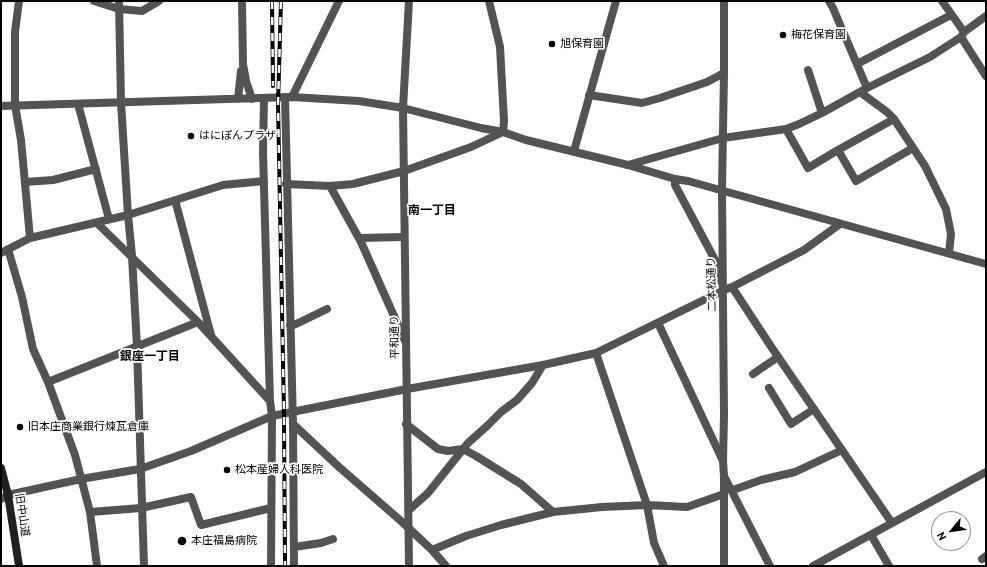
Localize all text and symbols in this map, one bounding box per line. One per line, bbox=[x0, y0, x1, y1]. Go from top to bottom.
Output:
place label: 梅花保育園 bbox=[791, 28, 846, 42]
marker: 梅花保育園 bbox=[778, 30, 788, 40]
place label: 旭保育園 bbox=[560, 37, 604, 51]
marker: 旭保育園 bbox=[547, 39, 557, 49]
place label: はにぽんプラザ bbox=[199, 129, 276, 143]
marker: はにぽんプラザ bbox=[186, 131, 196, 141]
district label: 南一丁目 bbox=[408, 204, 456, 218]
street label: 二本松通り bbox=[705, 256, 719, 312]
street label: 平和通り bbox=[388, 315, 402, 359]
district label: 銀座一丁目 bbox=[120, 350, 180, 364]
place label: 旧本庄商業銀行煉瓦倉庫 bbox=[28, 420, 149, 434]
marker: 旧本庄商業銀行煉瓦倉庫 bbox=[15, 422, 25, 432]
place label: 松本産婦人科医院 bbox=[235, 463, 323, 477]
marker: 松本産婦人科医院 bbox=[222, 465, 232, 475]
street label: 旧中山道 bbox=[12, 492, 32, 538]
north arrow bbox=[931, 511, 971, 551]
text: N bbox=[934, 530, 949, 543]
place label: 本庄福島病院 bbox=[191, 534, 257, 548]
marker: 本庄福島病院 bbox=[176, 535, 188, 547]

